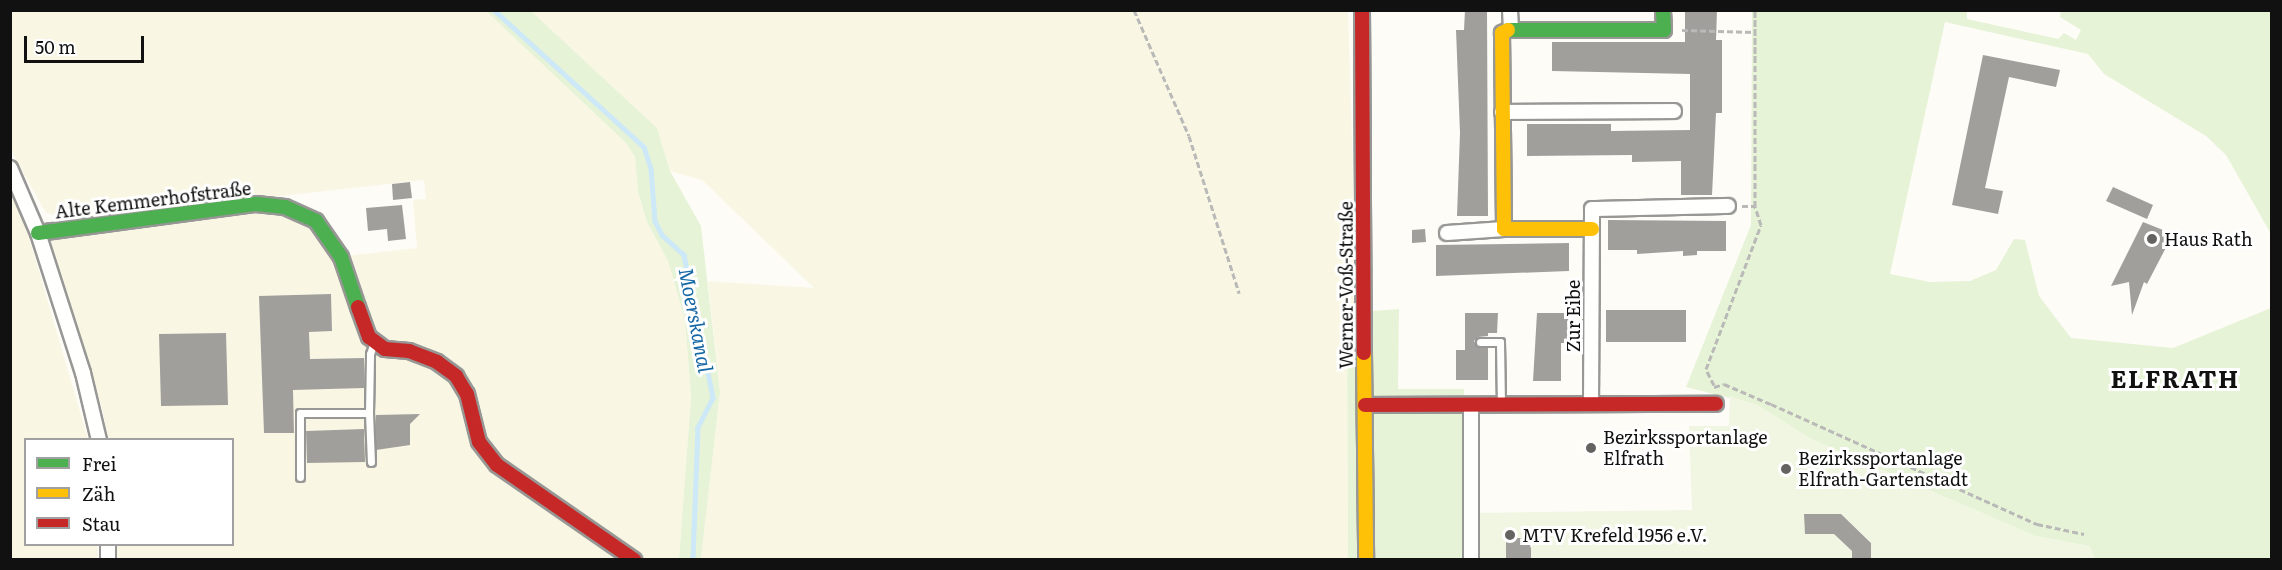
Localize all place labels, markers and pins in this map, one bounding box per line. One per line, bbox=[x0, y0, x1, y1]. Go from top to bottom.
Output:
place label: Haus Rath bbox=[2164, 228, 2253, 250]
marker: Haus Rath bbox=[2145, 232, 2159, 246]
place label: Bezirkssportanlage Elfrath bbox=[1603, 427, 1768, 470]
marker: Bezirkssportanlage Elfrath bbox=[1584, 441, 1598, 455]
place label: Bezirkssportanlage Elfrath-Gartenstadt bbox=[1798, 448, 1968, 490]
marker: Bezirkssportanlage Elfrath-Gartenstadt bbox=[1779, 462, 1793, 476]
place label: MTV Krefeld 1956 e.V. bbox=[1522, 524, 1707, 546]
marker: MTV Krefeld 1956 e.V. bbox=[1503, 528, 1517, 542]

